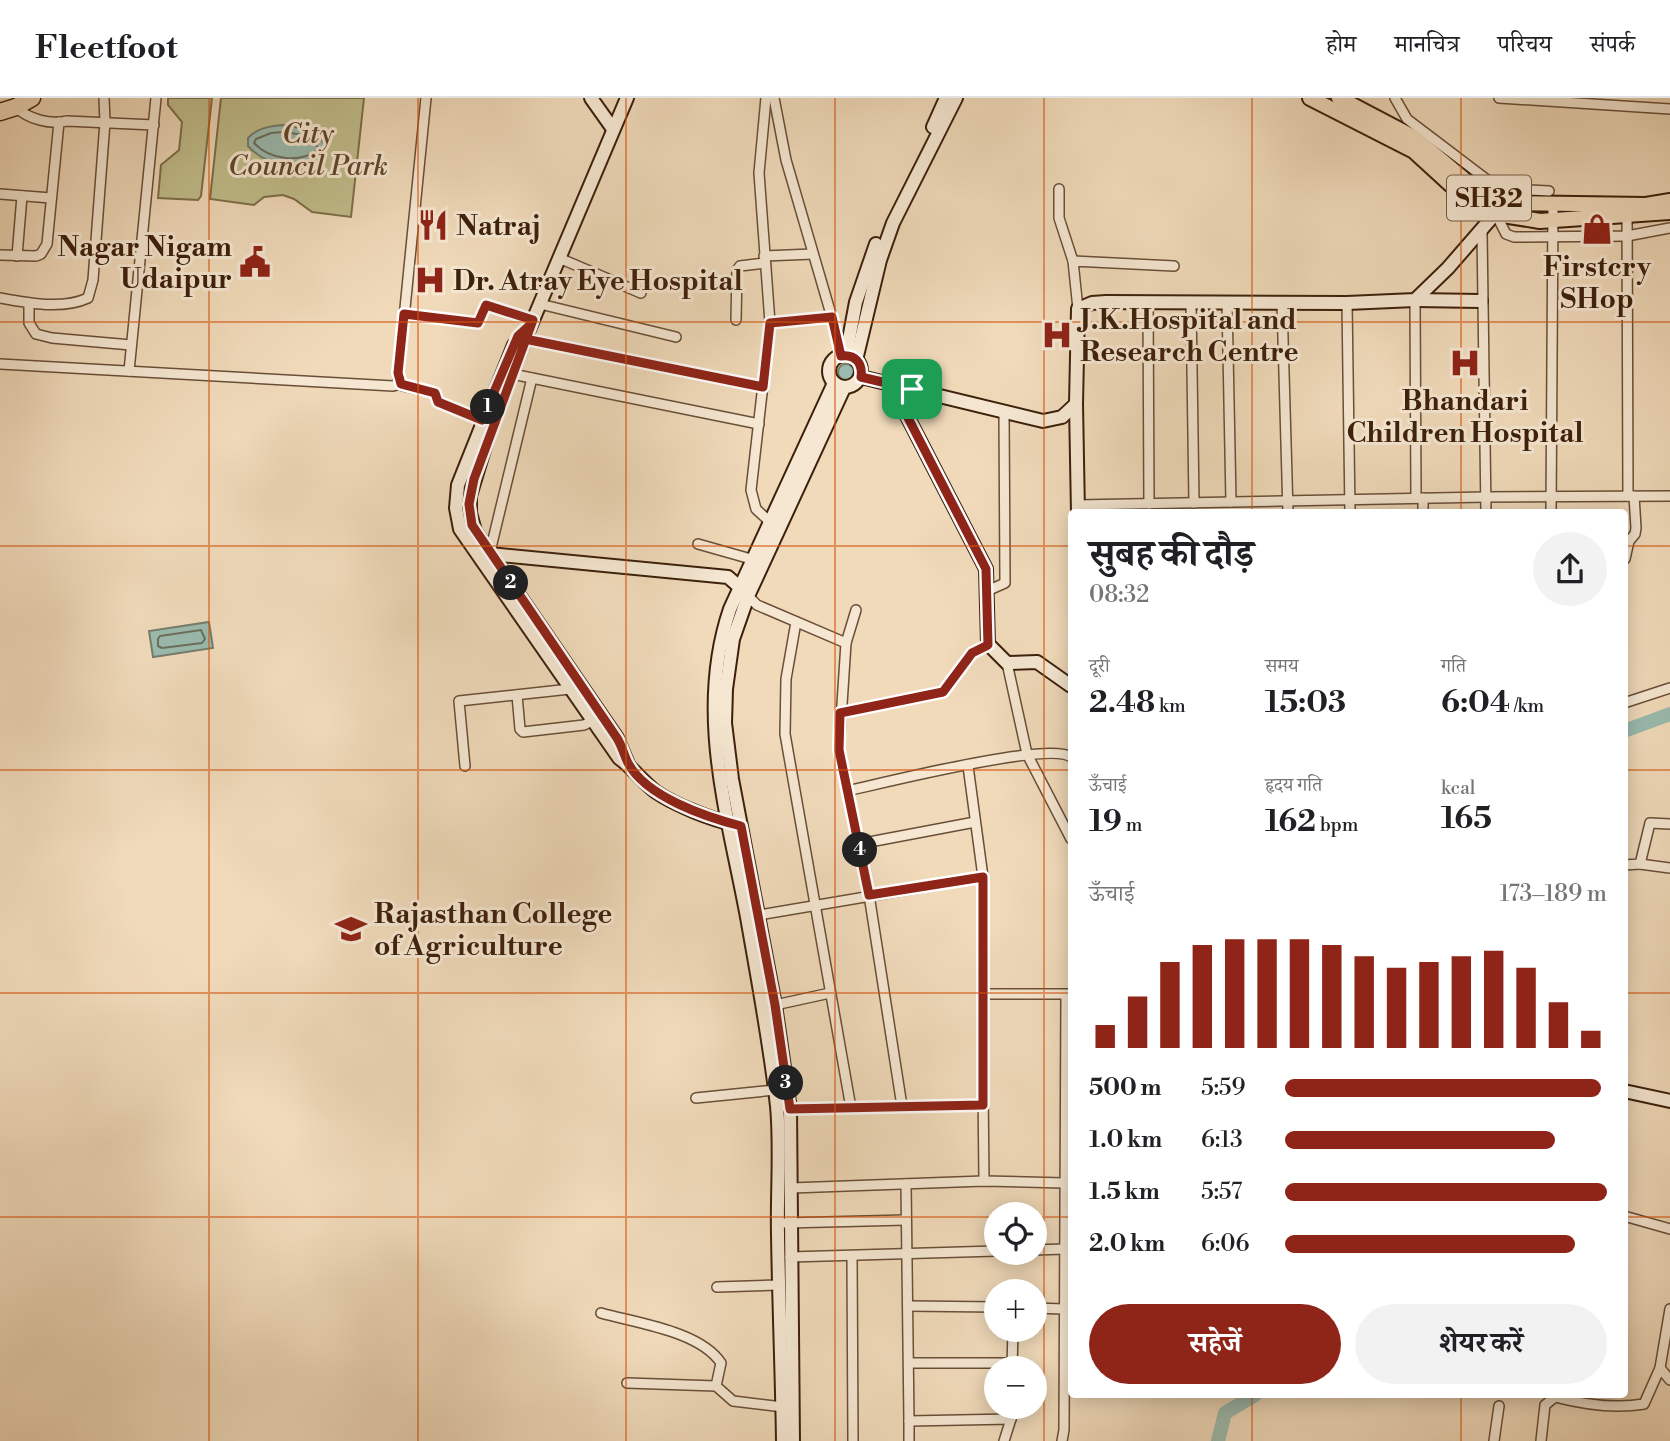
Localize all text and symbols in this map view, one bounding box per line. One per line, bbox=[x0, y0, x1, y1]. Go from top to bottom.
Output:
text: Fleetfoot bbox=[35, 28, 178, 69]
text: होम bbox=[1326, 30, 1356, 60]
text: मानचित्र bbox=[1394, 30, 1460, 60]
text: परिचय bbox=[1498, 30, 1552, 60]
text: संपर्क bbox=[1590, 30, 1635, 60]
park label: City Council Park bbox=[228, 117, 388, 184]
road number: SH32 bbox=[1447, 176, 1531, 220]
restaurant icon: Natraj bbox=[416, 208, 450, 242]
place label: Natraj bbox=[456, 209, 541, 244]
shop icon: Firstcry SHop bbox=[1580, 212, 1614, 246]
place label: Nagar Nigam Udaipur bbox=[57, 230, 233, 297]
public building icon: Nagar Nigam Udaipur bbox=[238, 245, 272, 279]
place label: Firstcry SHop bbox=[1543, 250, 1652, 317]
hospital icon: Dr. Atray Eye Hospital bbox=[413, 263, 447, 297]
place label: Dr. Atray Eye Hospital bbox=[453, 264, 743, 299]
place label: J.K.Hospital and Research Centre bbox=[1076, 303, 1299, 370]
hospital icon: J.K.Hospital and Research Centre bbox=[1040, 318, 1074, 352]
hospital icon: Bhandari Children Hospital bbox=[1448, 346, 1482, 380]
pin bbox=[882, 359, 942, 419]
icon: arrive bbox=[893, 370, 931, 408]
place label: Bhandari Children Hospital bbox=[1346, 384, 1584, 451]
pin: 1 bbox=[470, 390, 505, 424]
text: 1 bbox=[483, 394, 492, 418]
text: सुबह की दौड़ bbox=[1089, 531, 1254, 578]
button: share bbox=[1533, 532, 1607, 606]
pin: 2 bbox=[494, 566, 528, 601]
text: 2 bbox=[505, 570, 516, 594]
text: 08:32 bbox=[1089, 581, 1149, 609]
text: दूरी bbox=[1089, 654, 1110, 678]
text: समय bbox=[1265, 654, 1298, 678]
text: गति bbox=[1441, 654, 1466, 678]
text: 2.48 bbox=[1089, 684, 1155, 722]
text: 15:03 bbox=[1265, 684, 1346, 722]
text: 6:04 bbox=[1441, 684, 1510, 722]
text: km bbox=[1155, 694, 1186, 718]
text: /km bbox=[1510, 694, 1544, 718]
text: ऊँचाई bbox=[1089, 773, 1126, 797]
text: हृदय गति bbox=[1265, 773, 1322, 797]
text: kcal bbox=[1441, 776, 1475, 800]
text: 165 bbox=[1441, 800, 1492, 838]
text: 19 bbox=[1089, 803, 1122, 841]
text: 162 bbox=[1265, 803, 1316, 841]
text: m bbox=[1122, 813, 1142, 837]
text: bpm bbox=[1316, 813, 1358, 837]
pin: 4 bbox=[842, 832, 878, 868]
text: 4 bbox=[853, 837, 866, 861]
text: ऊँचाई bbox=[1089, 880, 1134, 908]
text: 173–189 m bbox=[1499, 880, 1607, 908]
place label: Rajasthan College of Agriculture bbox=[374, 897, 612, 964]
school or university icon: Rajasthan College of Agriculture bbox=[334, 912, 368, 946]
pin: 3 bbox=[768, 1066, 804, 1100]
text: 3 bbox=[780, 1070, 791, 1094]
text: 500 m bbox=[1089, 1074, 1161, 1102]
text: 5:59 bbox=[1201, 1074, 1245, 1102]
text: 1.0 km bbox=[1089, 1126, 1162, 1154]
text: 6:13 bbox=[1201, 1126, 1243, 1154]
text: 1.5 km bbox=[1089, 1178, 1160, 1206]
text: 5:57 bbox=[1201, 1178, 1242, 1206]
map controls bbox=[984, 1202, 1047, 1419]
button: locate bbox=[984, 1202, 1047, 1265]
text: 2.0 km bbox=[1089, 1230, 1165, 1258]
text: 6:06 bbox=[1201, 1230, 1249, 1258]
button: + bbox=[984, 1279, 1047, 1342]
button: सहेजें bbox=[1089, 1304, 1341, 1384]
button: शेयर करें bbox=[1355, 1304, 1607, 1384]
button: − bbox=[984, 1356, 1047, 1419]

